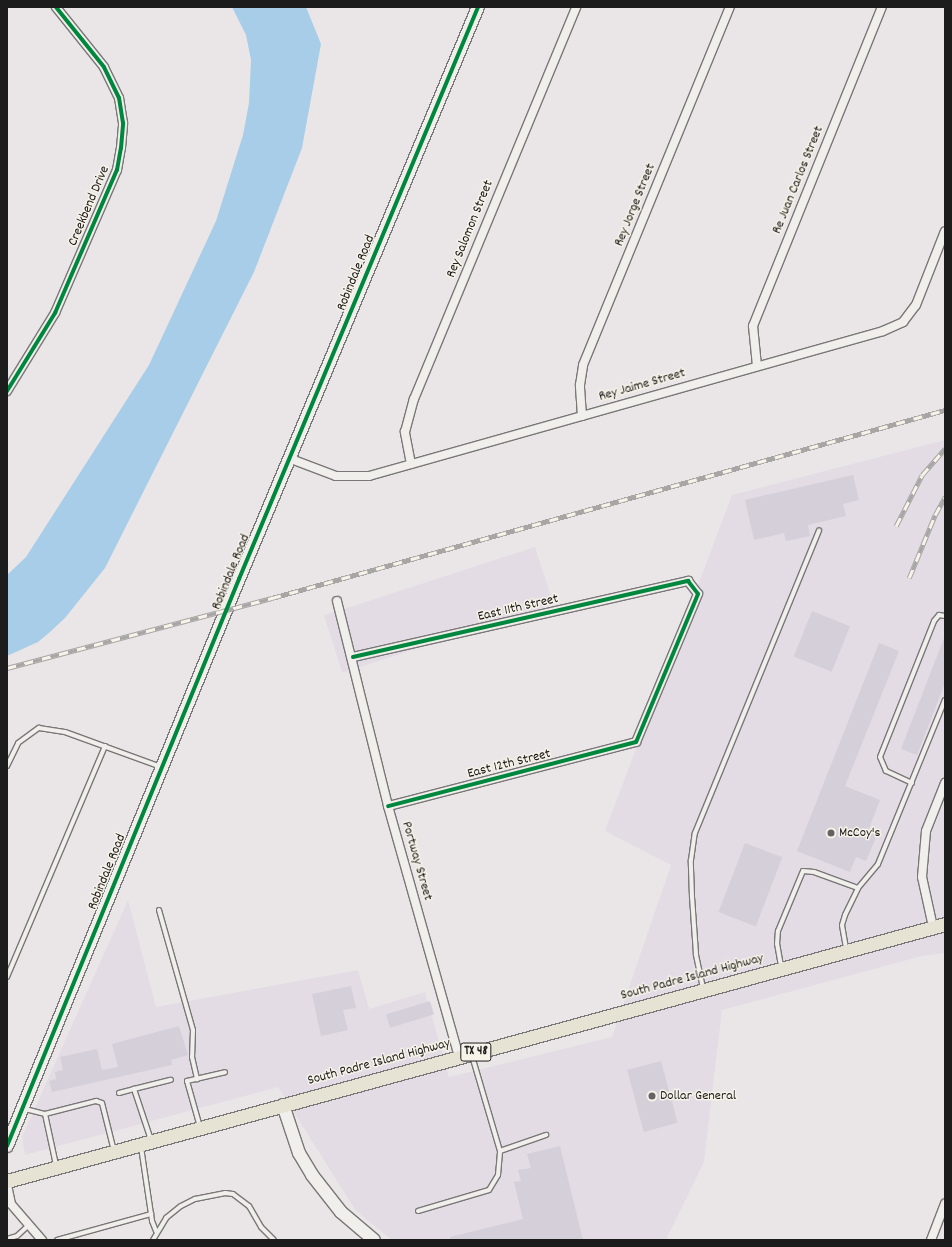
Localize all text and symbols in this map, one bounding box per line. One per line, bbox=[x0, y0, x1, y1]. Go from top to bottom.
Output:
street label: Re Juan Carlos Street bbox=[769, 124, 827, 236]
street label: Rey Jorge Street bbox=[611, 161, 659, 249]
street label: Creekbend Drive bbox=[65, 163, 113, 249]
street label: Rey Salomon Street bbox=[443, 178, 497, 280]
street label: Robindale Road bbox=[333, 233, 379, 313]
street label: Rey Jaime Street bbox=[597, 365, 687, 405]
street label: Robindale Road bbox=[208, 532, 254, 612]
street label: East 11th Street bbox=[476, 591, 560, 625]
street label: East 12th Street bbox=[466, 746, 552, 782]
street label: Portway Street bbox=[398, 820, 436, 902]
place label: McCoy's bbox=[839, 825, 880, 841]
marker: McCoy's bbox=[826, 828, 836, 838]
street label: Robindale Road bbox=[84, 832, 130, 912]
street label: South Padre Island Highway bbox=[619, 950, 765, 1004]
street label: South Padre Island Highway bbox=[306, 1035, 452, 1089]
road number: TX 48 bbox=[460, 1041, 492, 1063]
place label: Dollar General bbox=[660, 1088, 736, 1104]
marker: Dollar General bbox=[647, 1091, 657, 1101]

